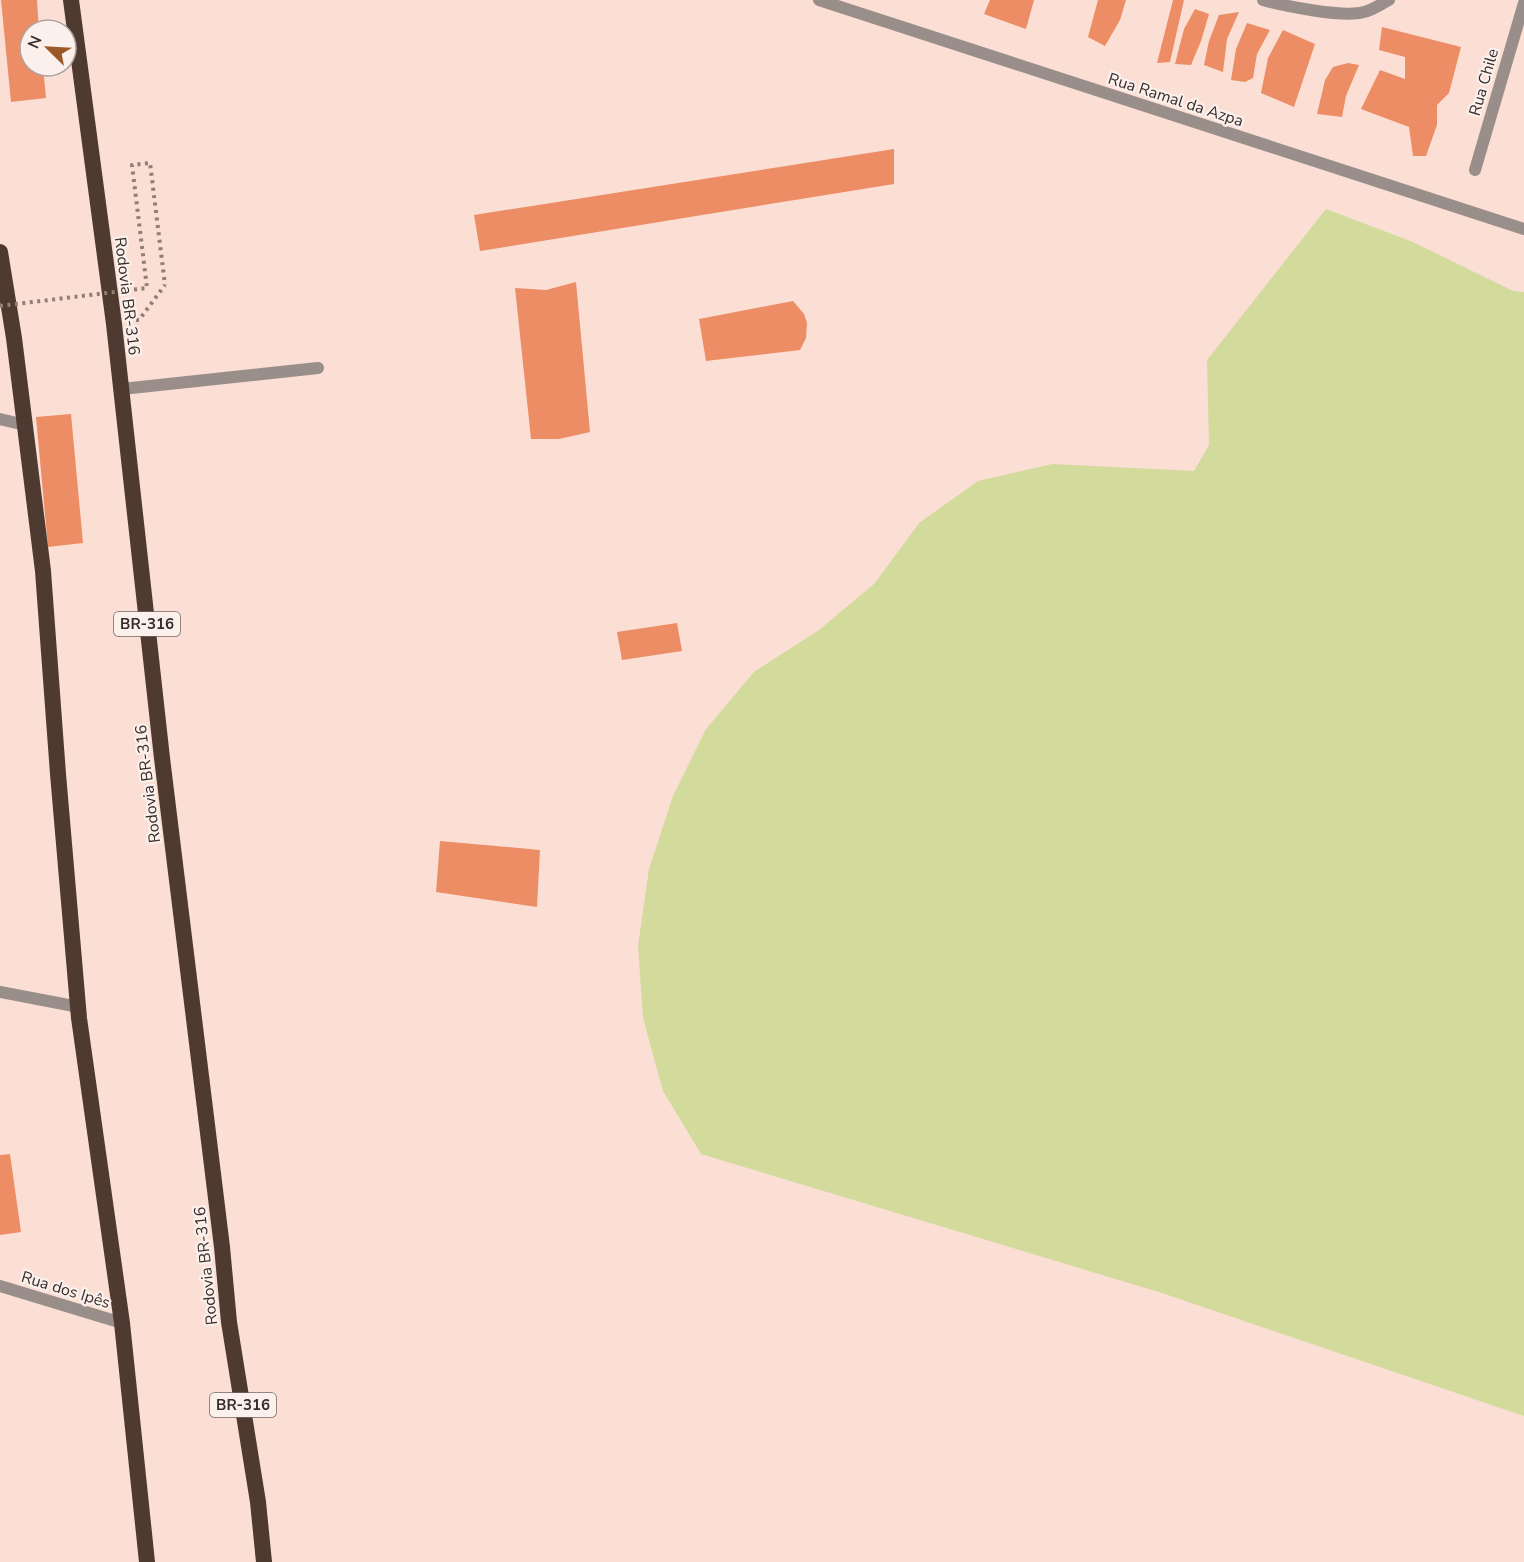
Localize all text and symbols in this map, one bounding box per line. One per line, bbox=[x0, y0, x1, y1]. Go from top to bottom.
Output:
north arrow bbox=[18, 18, 78, 78]
text: N bbox=[23, 32, 48, 52]
street label: Rua Chile bbox=[1464, 46, 1504, 118]
street label: Rua Ramal da Azpa bbox=[1105, 68, 1246, 132]
street label: Rodovia BR-316 bbox=[109, 236, 145, 356]
road number: BR-316 bbox=[114, 612, 180, 636]
street label: Rodovia BR-316 bbox=[130, 724, 166, 844]
street label: Rodovia BR-316 bbox=[189, 1206, 223, 1326]
street label: Rua dos Ipês bbox=[19, 1266, 113, 1314]
road number: BR-316 bbox=[210, 1393, 276, 1417]

